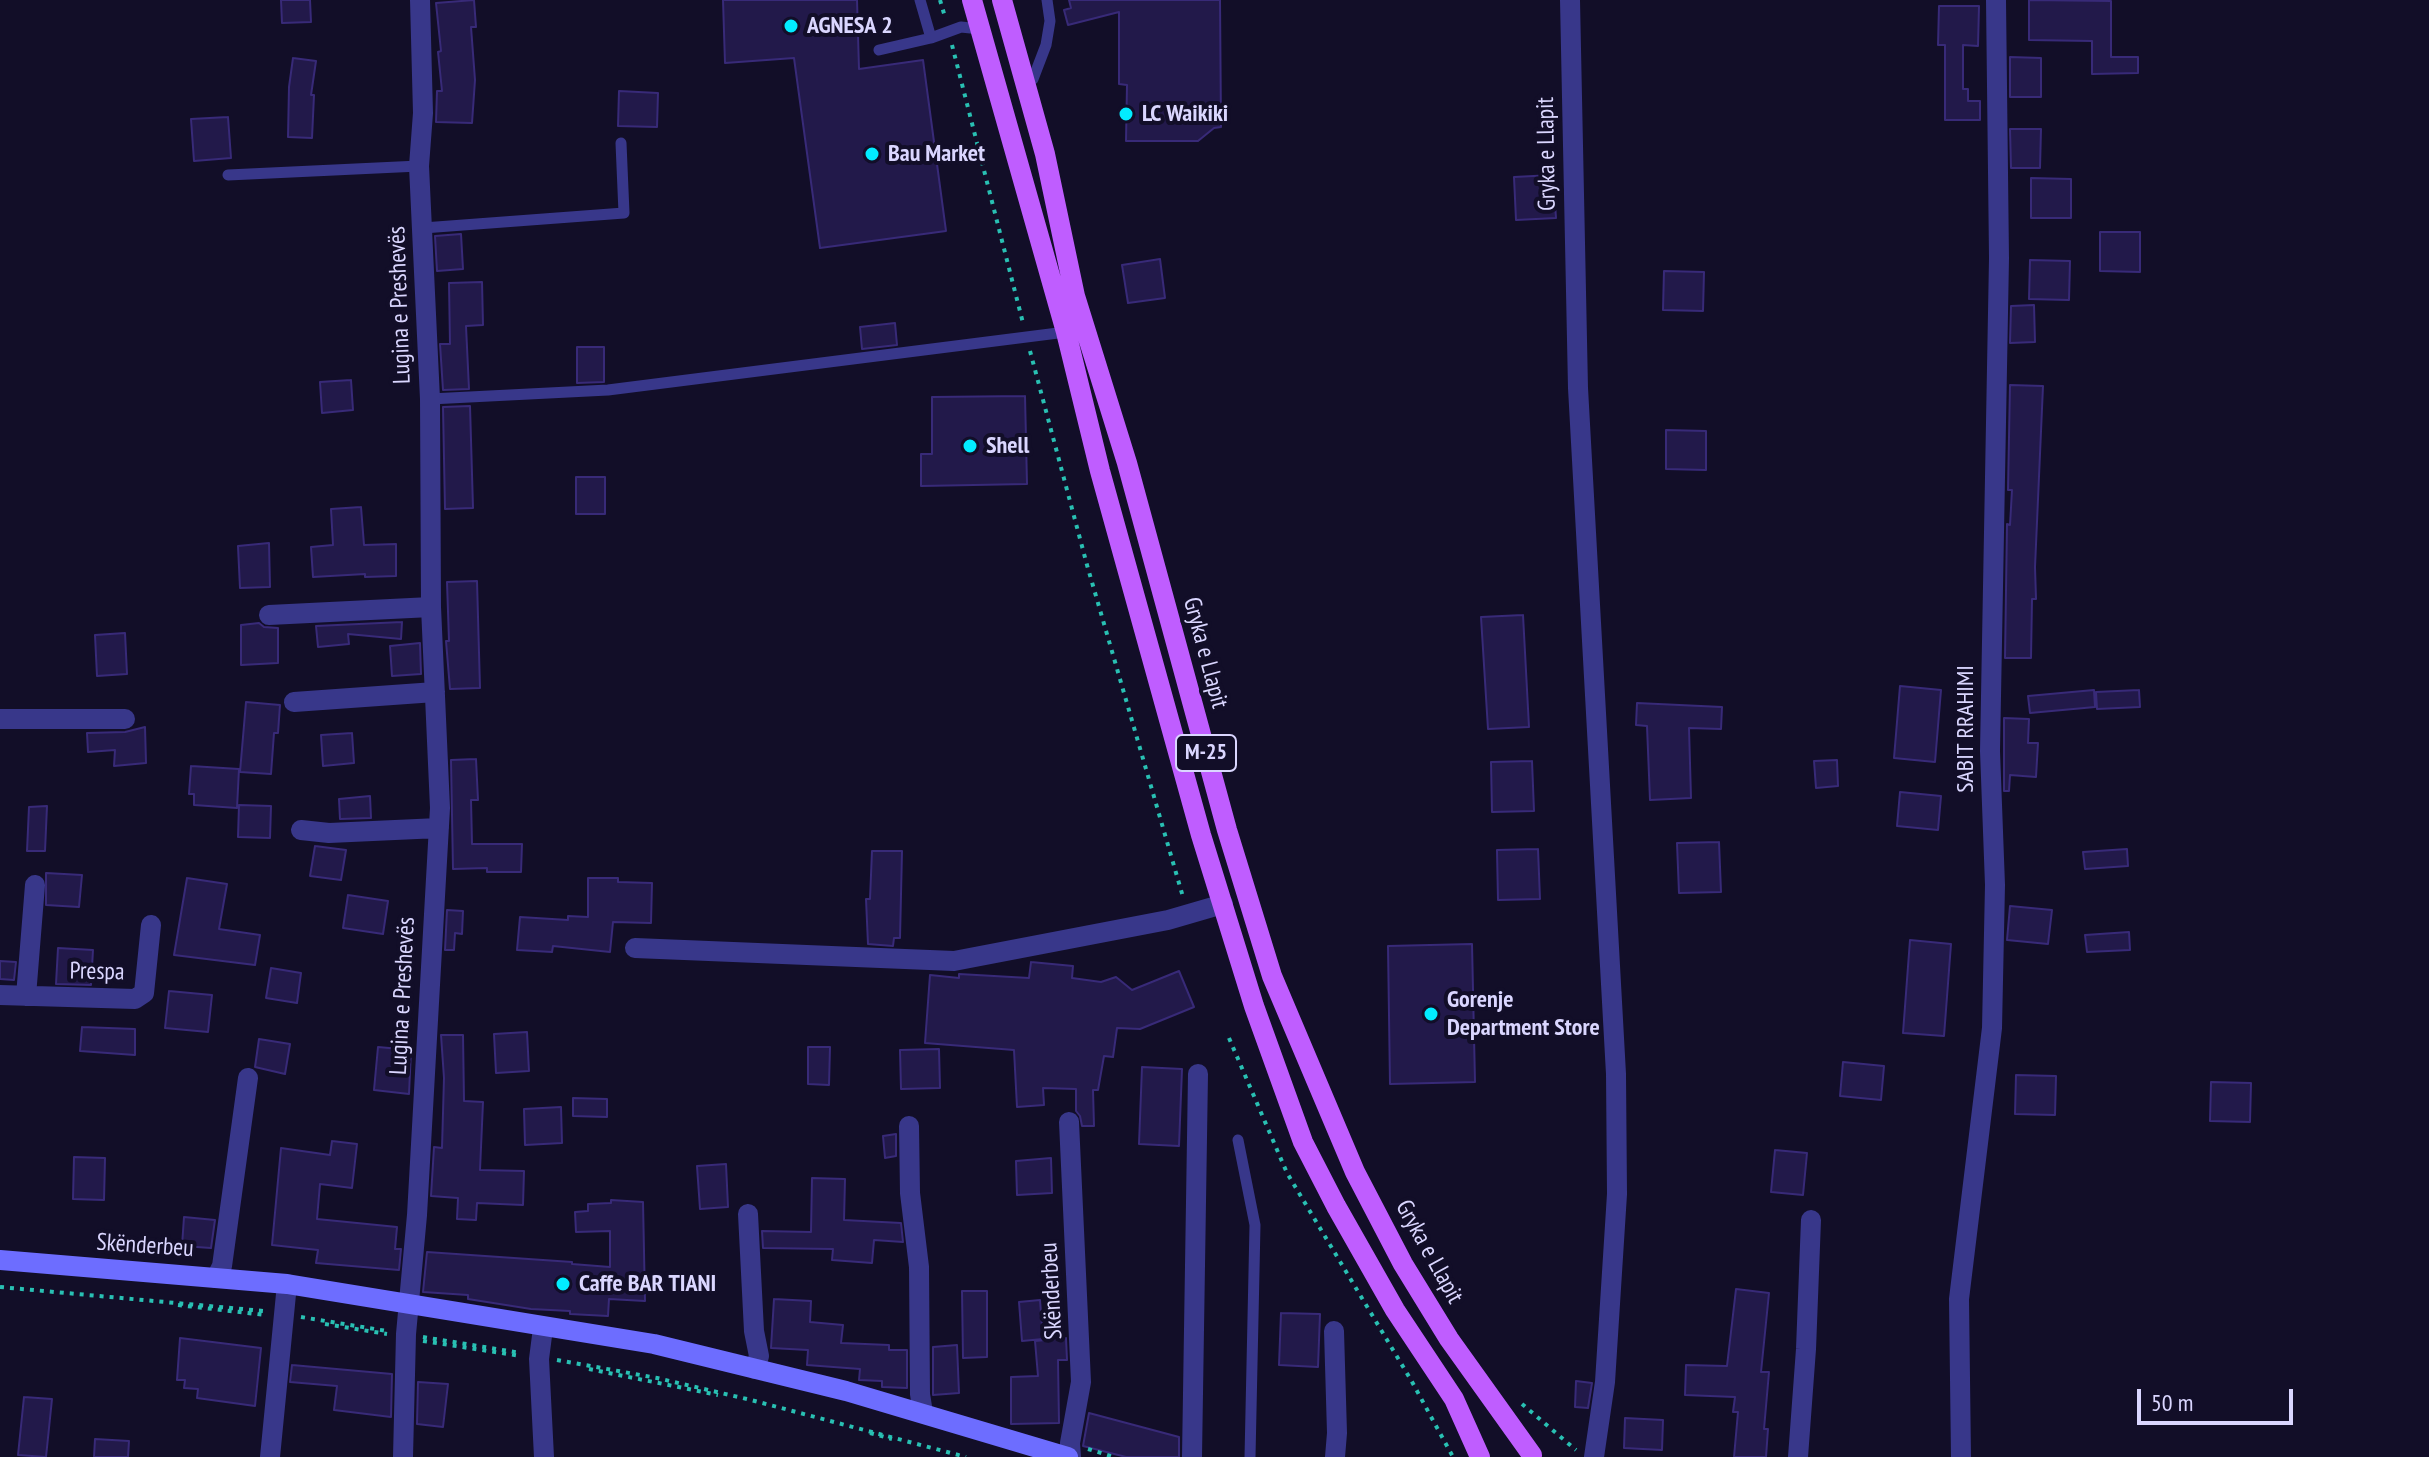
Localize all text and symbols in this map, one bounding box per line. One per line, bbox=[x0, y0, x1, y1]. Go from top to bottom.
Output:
place label: AGNESA 2 bbox=[807, 12, 893, 40]
marker: AGNESA 2 bbox=[782, 17, 800, 35]
street label: Gryka e Llapit bbox=[1532, 97, 1562, 211]
place label: LC Waikiki bbox=[1142, 100, 1228, 128]
marker: LC Waikiki bbox=[1117, 105, 1135, 123]
place label: Bau Market bbox=[888, 140, 985, 168]
marker: Bau Market bbox=[863, 145, 881, 163]
street label: Lugina e Preshevës bbox=[383, 226, 417, 384]
place label: Shell bbox=[986, 432, 1029, 460]
marker: Shell bbox=[961, 437, 979, 455]
street label: Gryka e Llapit bbox=[1176, 594, 1234, 712]
street label: SABIT RRAHIMI bbox=[1952, 665, 1980, 793]
road number: M-25 bbox=[1176, 735, 1236, 771]
street label: Lugina e Preshevës bbox=[384, 916, 422, 1076]
street label: Prespa bbox=[69, 957, 125, 987]
place label: Gorenje Department Store bbox=[1447, 986, 1600, 1042]
marker: Gorenje Department Store bbox=[1422, 1005, 1440, 1023]
street label: Gryka e Llapit bbox=[1389, 1195, 1469, 1309]
street label: Skënderbeu bbox=[95, 1228, 195, 1264]
street label: Skënderbeu bbox=[1035, 1242, 1069, 1340]
place label: Caffe BAR TIANI bbox=[579, 1270, 716, 1298]
marker: Caffe BAR TIANI bbox=[554, 1275, 572, 1293]
scale bar bbox=[2141, 1373, 2297, 1423]
text: 50 m bbox=[2151, 1387, 2193, 1418]

